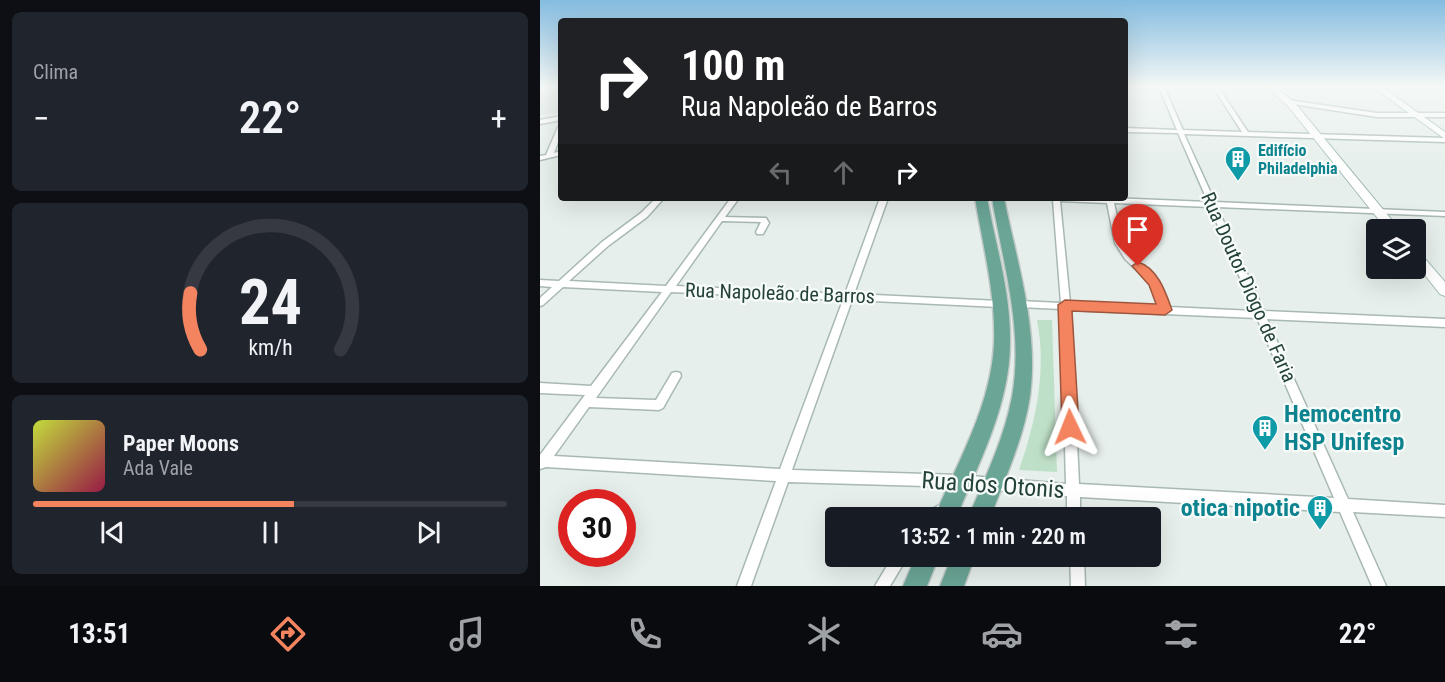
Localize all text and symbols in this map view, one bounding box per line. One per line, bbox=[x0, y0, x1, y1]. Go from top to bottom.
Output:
text: 100 m bbox=[681, 41, 786, 90]
icon: right bbox=[582, 42, 660, 120]
text: Clima bbox=[33, 60, 78, 84]
text: 22° bbox=[239, 91, 301, 144]
text: Rua Napoleão de Barros bbox=[681, 91, 938, 123]
text: − bbox=[33, 99, 50, 138]
text: + bbox=[491, 99, 507, 138]
place label: Edifício Philadelphia bbox=[1258, 141, 1338, 178]
building icon: Edifício Philadelphia bbox=[1223, 144, 1253, 182]
icon: left bbox=[764, 156, 797, 189]
icon: ahead bbox=[827, 156, 860, 189]
icon: right bbox=[890, 156, 923, 189]
street label: Rua Doutor Diogo de Faria bbox=[1196, 188, 1302, 386]
pin bbox=[1112, 204, 1163, 266]
icon: arrive bbox=[1121, 213, 1154, 246]
map controls bbox=[1366, 219, 1426, 279]
button: layers bbox=[1366, 219, 1426, 279]
text: 24 bbox=[238, 266, 302, 339]
street label: Rua Napoleão de Barros bbox=[685, 278, 875, 308]
text: km/h bbox=[248, 335, 292, 360]
position arrow bbox=[1038, 395, 1102, 459]
place label: Hemocentro HSP Unifesp bbox=[1284, 400, 1404, 456]
building icon: Hemocentro HSP Unifesp bbox=[1250, 413, 1280, 451]
text: Paper Moons bbox=[123, 431, 239, 456]
text: Ada Vale bbox=[123, 456, 193, 480]
street label: Rua dos Otonis bbox=[921, 466, 1065, 504]
speed limit sign: 30 bbox=[558, 489, 636, 567]
building icon: otica nipotic bbox=[1305, 493, 1335, 531]
place label: otica nipotic bbox=[1181, 494, 1300, 522]
icon: previous bbox=[96, 516, 129, 549]
icon: pause bbox=[254, 516, 287, 549]
icon: next bbox=[412, 516, 445, 549]
text: 13:52 · 1 min · 220 m bbox=[900, 524, 1086, 549]
icon: directions bbox=[267, 613, 309, 655]
icon: music bbox=[446, 613, 488, 655]
icon: phone bbox=[624, 613, 666, 655]
icon: climate bbox=[803, 613, 845, 655]
icon: car bbox=[981, 613, 1023, 655]
icon: filters bbox=[1160, 613, 1202, 655]
text: 13:51 bbox=[68, 618, 130, 650]
text: 22° bbox=[1339, 618, 1377, 650]

